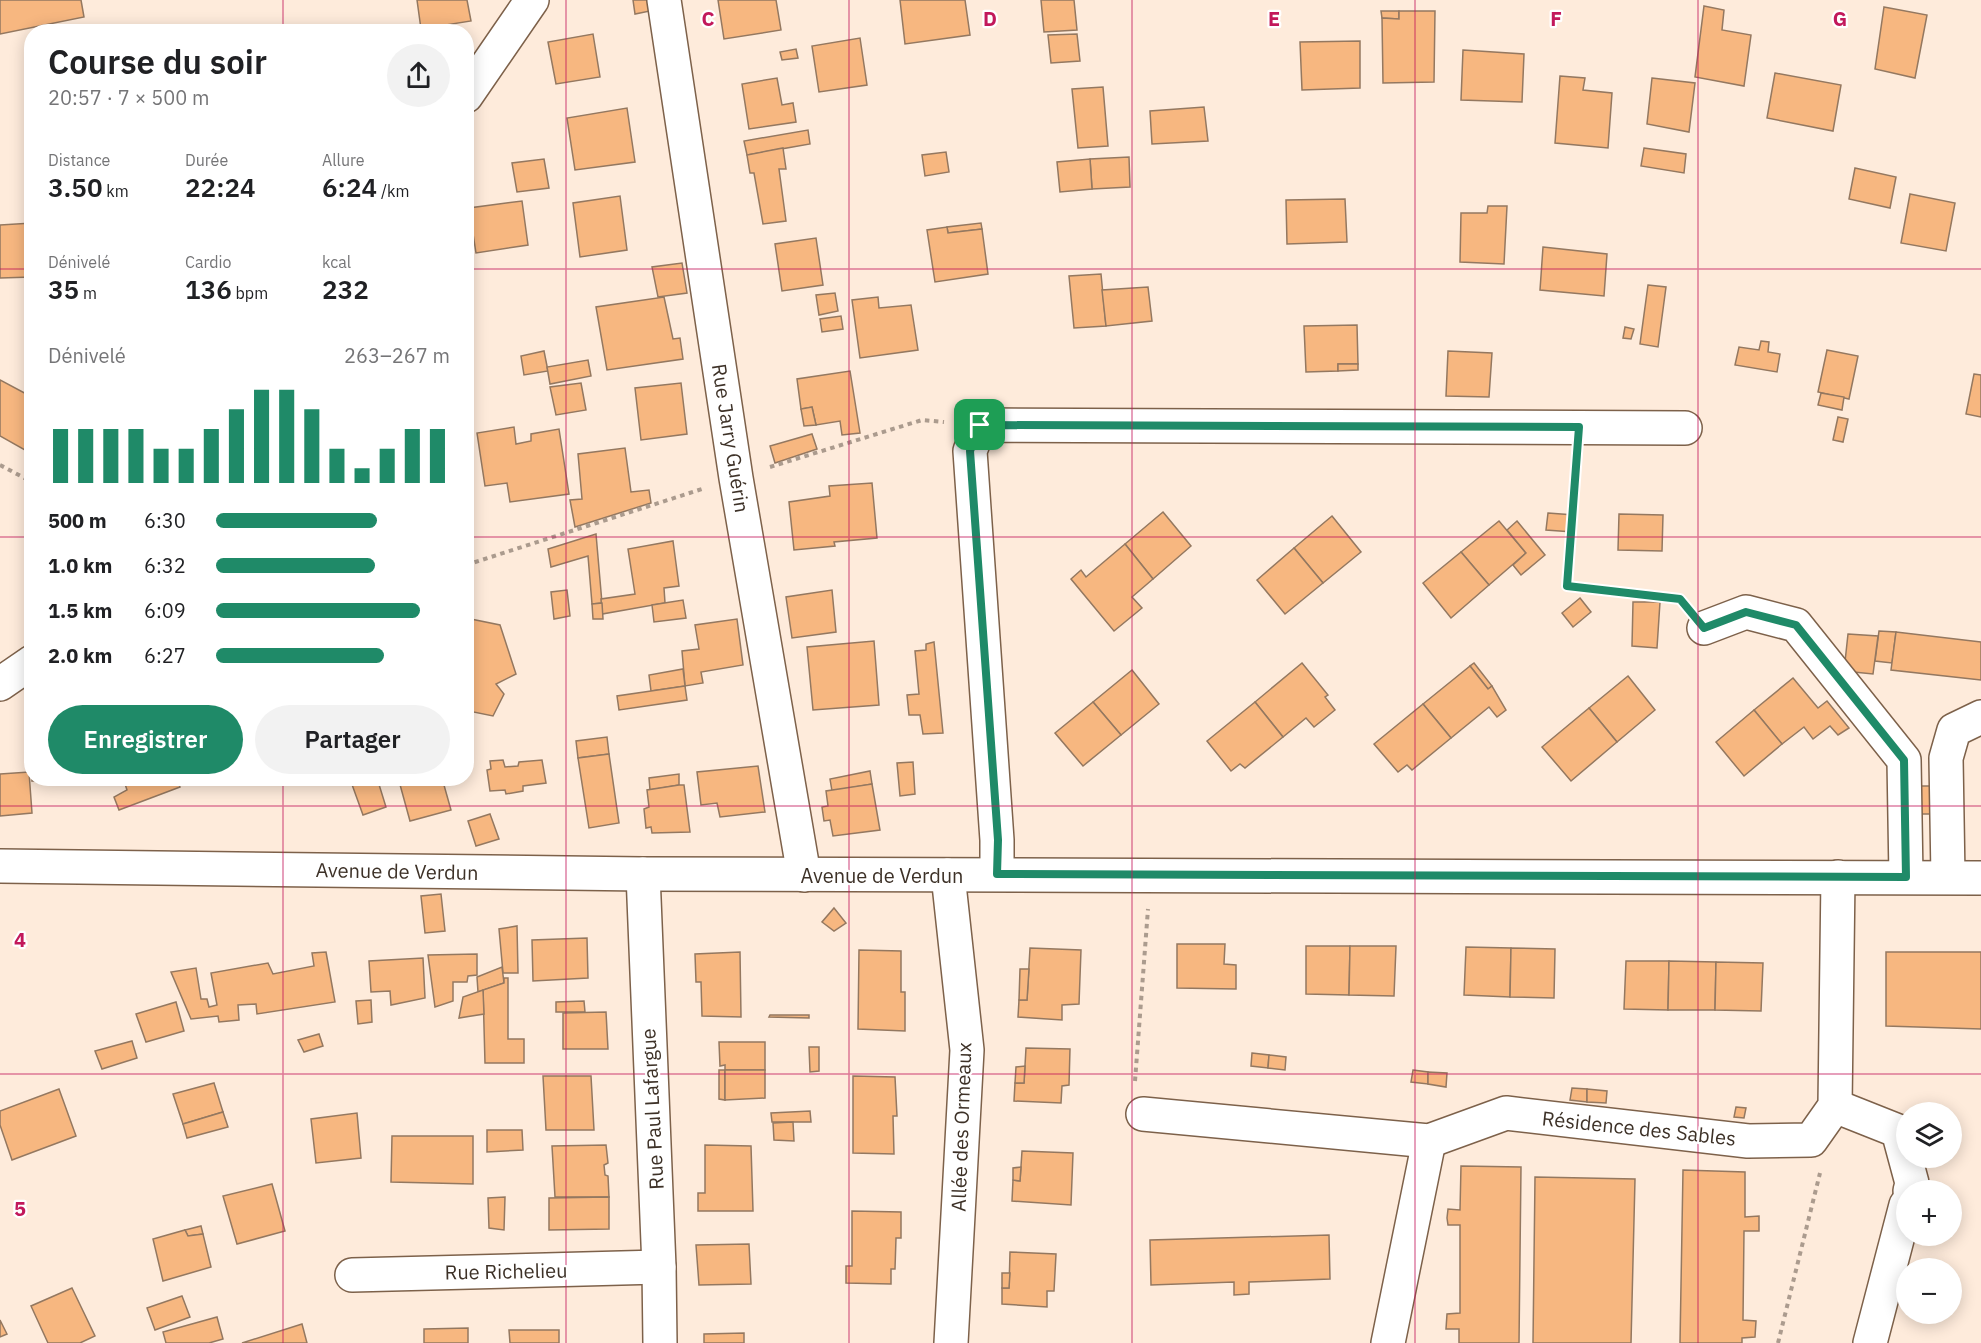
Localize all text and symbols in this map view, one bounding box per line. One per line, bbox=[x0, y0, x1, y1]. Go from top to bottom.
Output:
text: C bbox=[701, 5, 715, 32]
text: D bbox=[983, 5, 997, 32]
text: E bbox=[1268, 5, 1280, 32]
text: F bbox=[1550, 5, 1562, 32]
text: G bbox=[1833, 5, 1847, 32]
text: Course du soir bbox=[48, 40, 267, 83]
button: share bbox=[387, 44, 450, 107]
text: 20:57 · 7 × 500 m bbox=[48, 84, 209, 111]
text: Distance bbox=[48, 150, 110, 170]
text: Durée bbox=[185, 150, 228, 170]
text: Allure bbox=[322, 150, 365, 170]
text: 3.50 bbox=[48, 170, 103, 204]
text: 22:24 bbox=[185, 170, 256, 204]
text: 6:24 bbox=[322, 170, 377, 204]
text: km bbox=[103, 181, 129, 201]
text: /km bbox=[377, 181, 409, 201]
text: Dénivelé bbox=[48, 252, 110, 272]
text: Cardio bbox=[185, 252, 232, 272]
text: kcal bbox=[322, 252, 351, 272]
text: 35 bbox=[48, 272, 79, 306]
text: 136 bbox=[185, 272, 232, 306]
text: 232 bbox=[322, 272, 369, 306]
text: m bbox=[79, 283, 97, 303]
text: bpm bbox=[232, 283, 268, 303]
text: Dénivelé bbox=[48, 342, 126, 369]
text: 263–267 m bbox=[344, 342, 450, 369]
street label: Rue Jarry Guérin bbox=[706, 362, 756, 514]
pin bbox=[954, 399, 1005, 450]
icon: arrive bbox=[963, 408, 996, 441]
text: 500 m bbox=[48, 507, 107, 534]
text: 6:30 bbox=[144, 507, 186, 534]
text: 1.0 km bbox=[48, 552, 112, 579]
text: 6:32 bbox=[144, 552, 186, 579]
text: 1.5 km bbox=[48, 597, 112, 624]
text: 6:09 bbox=[144, 597, 186, 624]
text: 2.0 km bbox=[48, 642, 112, 669]
text: 6:27 bbox=[144, 642, 186, 669]
button: Enregistrer bbox=[48, 705, 243, 774]
button: Partager bbox=[255, 705, 450, 774]
street label: Avenue de Verdun bbox=[315, 856, 479, 886]
street label: Avenue de Verdun bbox=[801, 862, 963, 889]
text: 4 bbox=[14, 926, 26, 953]
street label: Rue Paul Lafargue bbox=[634, 1028, 670, 1190]
street label: Allée des Ormeaux bbox=[945, 1042, 977, 1212]
map controls bbox=[1896, 1102, 1962, 1324]
button: layers bbox=[1896, 1102, 1962, 1168]
street label: Résidence des Sables bbox=[1541, 1104, 1737, 1152]
button: + bbox=[1896, 1180, 1962, 1246]
text: 5 bbox=[14, 1195, 26, 1222]
street label: Rue Richelieu bbox=[444, 1256, 568, 1286]
button: − bbox=[1896, 1258, 1962, 1324]

